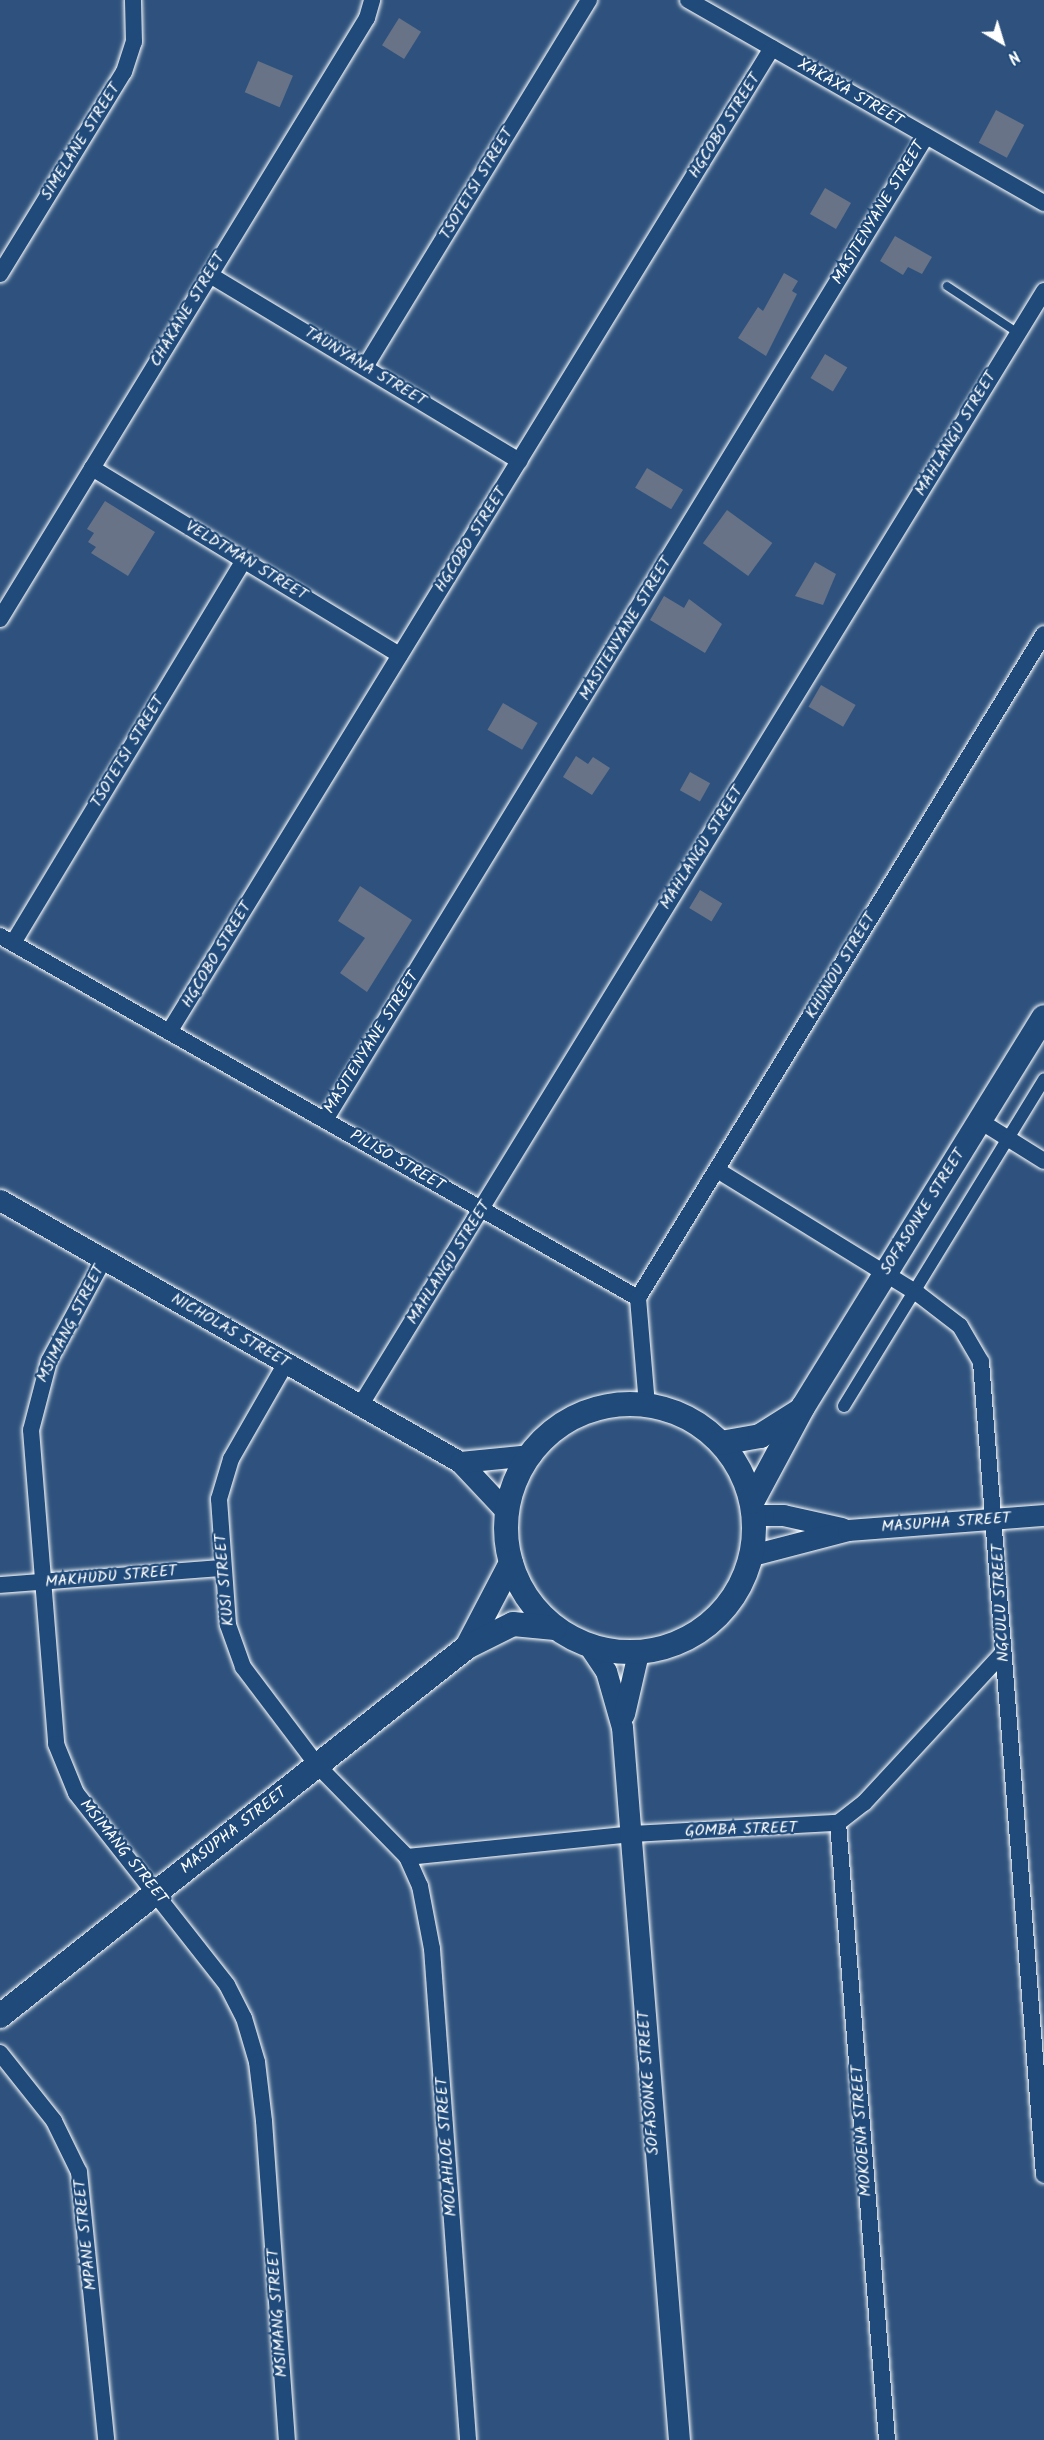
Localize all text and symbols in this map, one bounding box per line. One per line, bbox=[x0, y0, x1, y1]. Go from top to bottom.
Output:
north arrow bbox=[972, 12, 1032, 72]
text: N bbox=[1002, 44, 1025, 70]
street label: XAKAXA STREET bbox=[794, 55, 906, 131]
street label: HGCOBO STREET bbox=[685, 70, 765, 182]
street label: SIMELANE STREET bbox=[37, 80, 125, 204]
street label: TSOTETSI STREET bbox=[436, 125, 518, 243]
street label: MASITENYANE STREET bbox=[829, 138, 929, 288]
street label: CHAKANE STREET bbox=[146, 250, 230, 370]
street label: TAUNYANA STREET bbox=[301, 323, 429, 411]
street label: MAHLANGU STREET bbox=[911, 368, 1001, 500]
street label: HGCOBO STREET bbox=[431, 484, 511, 596]
street label: VELDTMAN STREET bbox=[182, 517, 310, 605]
street label: MASITENYANE STREET bbox=[576, 554, 676, 704]
street label: TSOTETSI STREET bbox=[87, 693, 169, 811]
street label: MAHLANGU STREET bbox=[656, 783, 748, 913]
street label: HGCOBO STREET bbox=[178, 899, 256, 1011]
street label: KHUNOU STREET bbox=[802, 910, 880, 1022]
street label: MASITENYANE STREET bbox=[320, 968, 424, 1118]
street label: PILISO STREET bbox=[346, 1126, 448, 1196]
street label: SOFASONKE STREET bbox=[877, 1146, 969, 1278]
street label: MAHLANGU STREET bbox=[403, 1198, 495, 1328]
street label: MSIMANG STREET bbox=[33, 1262, 109, 1386]
street label: NICHOLAS STREET bbox=[168, 1289, 292, 1373]
street label: MASUPHA STREET bbox=[881, 1509, 1011, 1537]
street label: KUSI STREET bbox=[211, 1533, 239, 1627]
street label: NGCULU STREET bbox=[988, 1543, 1014, 1663]
street label: MAKHUDU STREET bbox=[44, 1562, 178, 1592]
street label: MASUPHA STREET bbox=[177, 1784, 291, 1878]
street label: MSIMANG STREET bbox=[75, 1796, 171, 1908]
street label: GOMBA STREET bbox=[685, 1818, 797, 1842]
street label: SOFASONKE STREET bbox=[634, 2010, 664, 2156]
street label: MOKOENA STREET bbox=[848, 2065, 876, 2197]
street label: MOLAHLOE STREET bbox=[433, 2077, 461, 2217]
street label: MPANE STREET bbox=[71, 2179, 101, 2291]
street label: MSIMANG STREET bbox=[264, 2248, 292, 2378]

